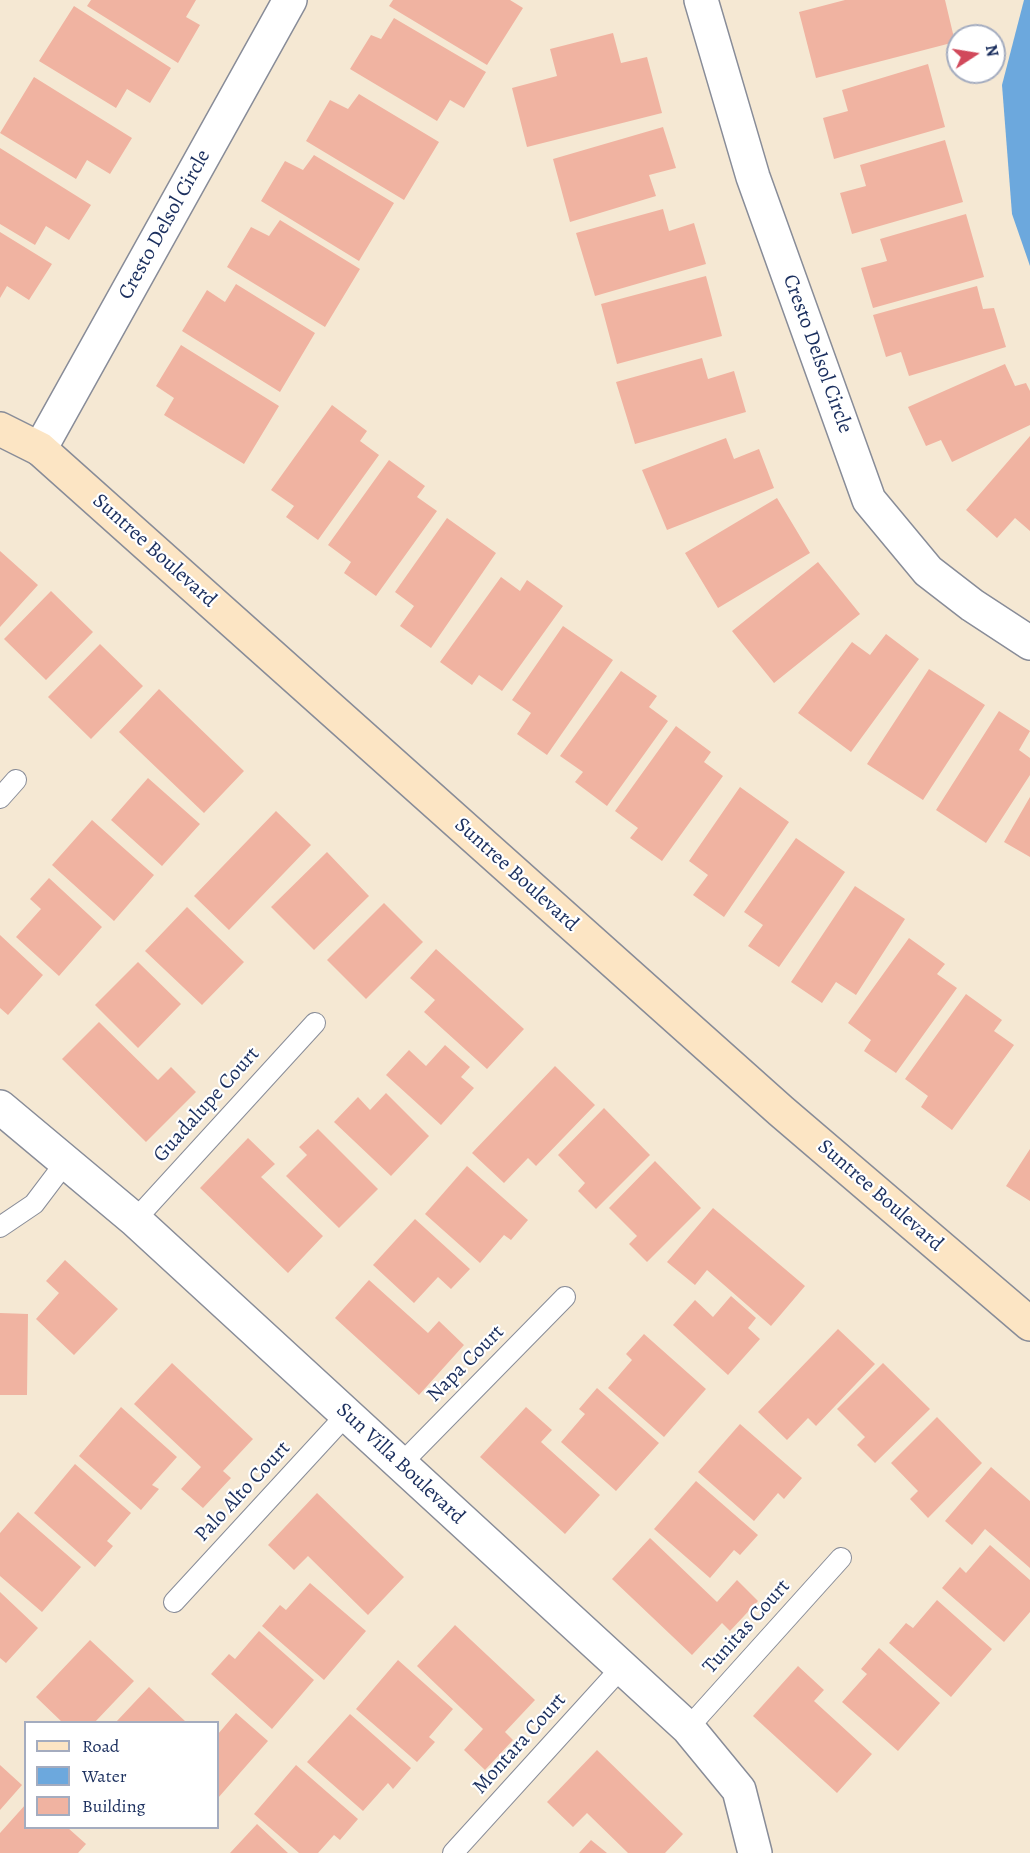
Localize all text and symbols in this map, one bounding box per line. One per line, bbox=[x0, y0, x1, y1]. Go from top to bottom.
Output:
north arrow bbox=[946, 24, 1006, 84]
text: N bbox=[980, 43, 1004, 59]
street label: Cresto Delsol Circle bbox=[113, 146, 217, 304]
street label: Cresto Delsol Circle bbox=[777, 271, 857, 437]
street label: Suntree Boulevard bbox=[87, 489, 221, 613]
street label: Suntree Boulevard bbox=[449, 813, 583, 937]
street label: Guadalupe Court bbox=[149, 1042, 265, 1168]
street label: Suntree Boulevard bbox=[812, 1135, 948, 1257]
street label: Napa Court bbox=[422, 1320, 510, 1408]
street label: Sun Villa Boulevard bbox=[330, 1398, 470, 1530]
street label: Palo Alto Court bbox=[190, 1436, 296, 1548]
street label: Tunitas Court bbox=[698, 1575, 796, 1679]
street label: Montara Court bbox=[468, 1688, 572, 1800]
legend bbox=[24, 1721, 219, 1829]
text: Road bbox=[82, 1734, 119, 1758]
text: Water bbox=[82, 1764, 127, 1788]
text: Building bbox=[82, 1794, 146, 1818]

